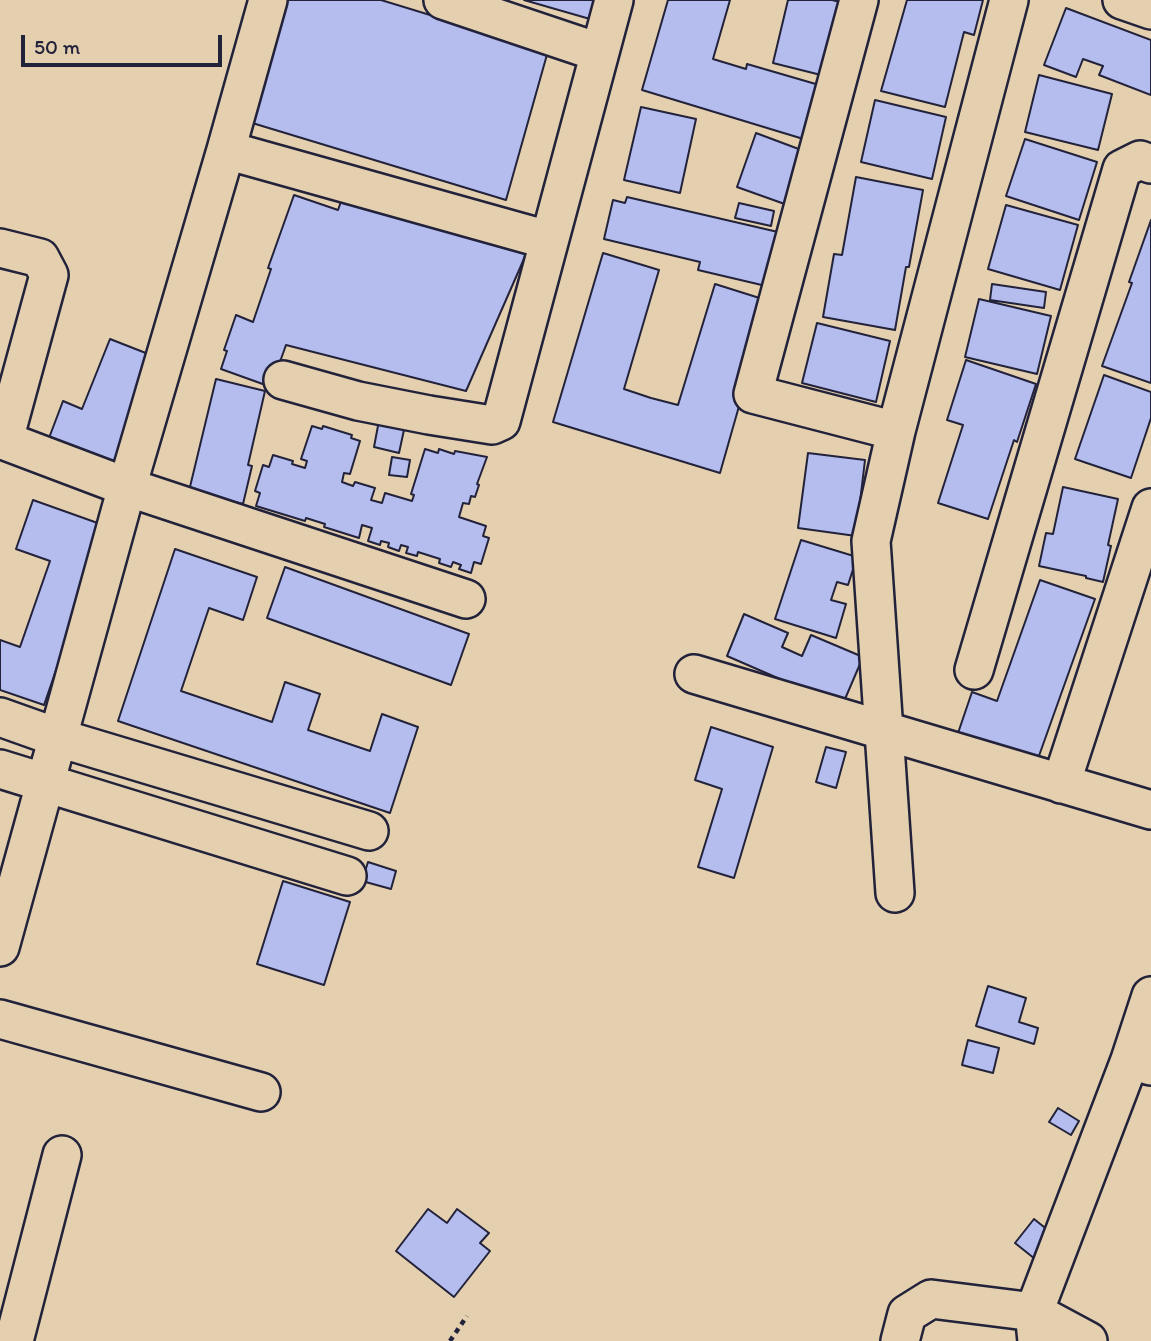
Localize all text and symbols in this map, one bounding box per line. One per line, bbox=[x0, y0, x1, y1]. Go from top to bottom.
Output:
scale bar bbox=[24, 21, 226, 65]
text: 50 m bbox=[34, 34, 80, 59]

